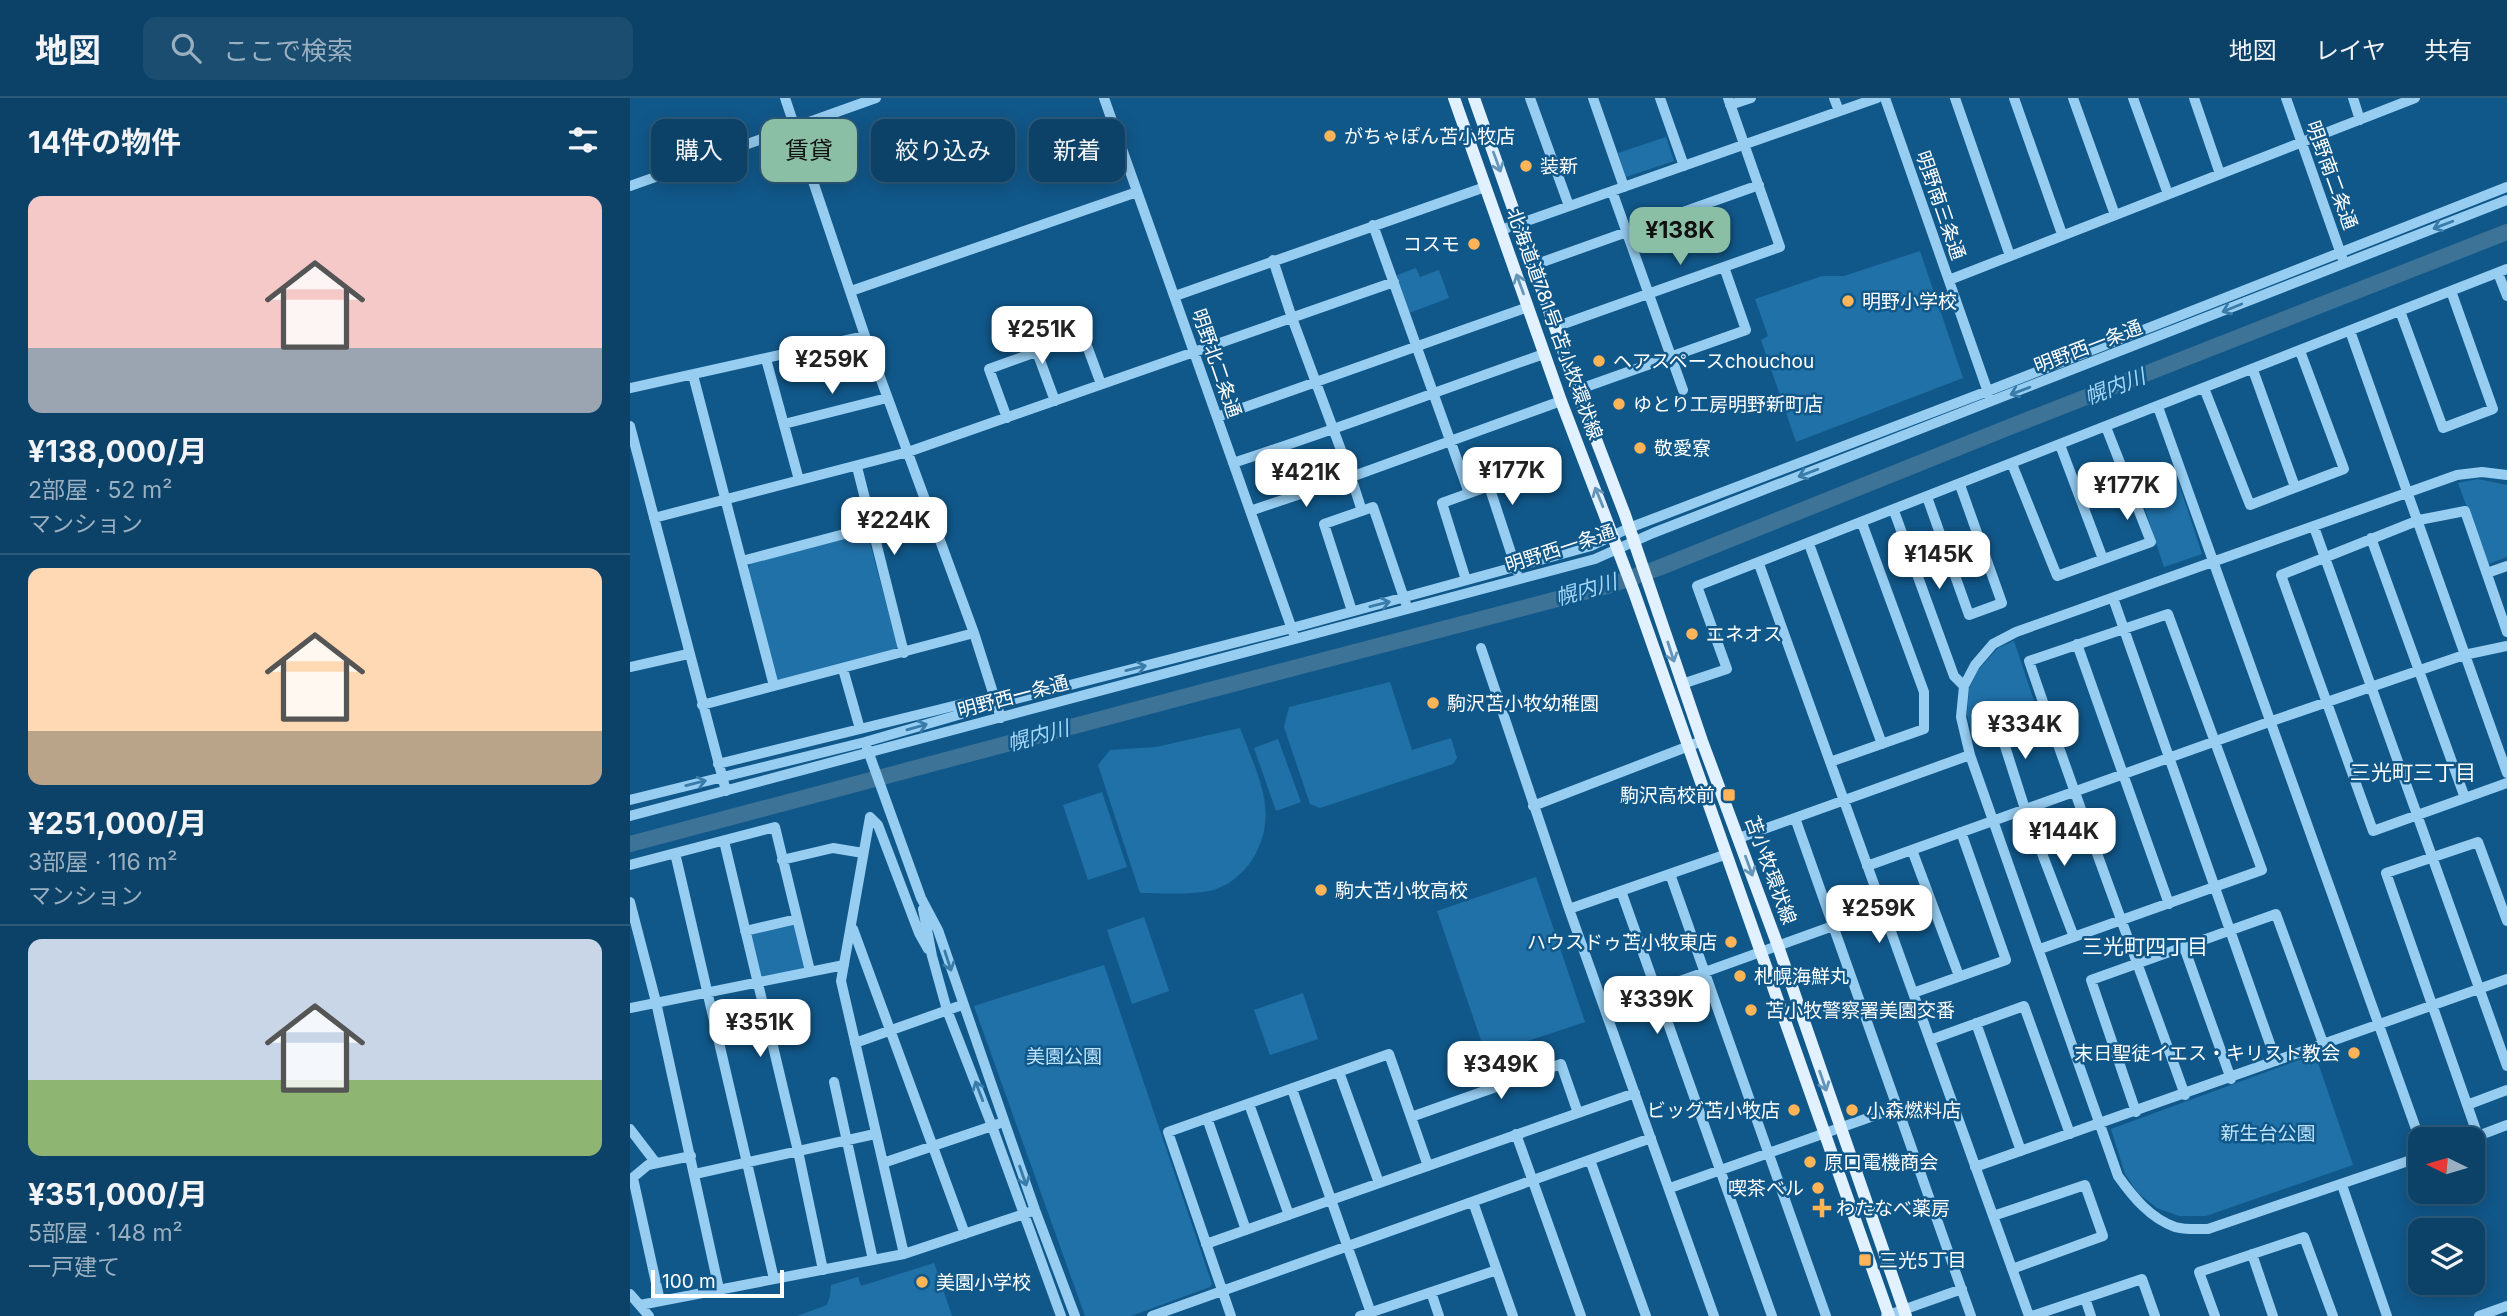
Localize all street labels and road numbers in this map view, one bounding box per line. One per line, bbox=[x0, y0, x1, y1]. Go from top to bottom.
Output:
street label: 明野南二条通 bbox=[2301, 118, 2362, 233]
street label: 明野南三条通 bbox=[1911, 148, 1970, 263]
street label: 北海道道781号 苫小牧環状線 bbox=[1502, 205, 1607, 443]
street label: 明野北二条通 bbox=[1187, 306, 1246, 421]
street label: 明野西一条通 bbox=[2031, 315, 2146, 378]
street label: 明野西一条通 bbox=[1502, 520, 1618, 577]
street label: 明野西一条通 bbox=[955, 671, 1071, 722]
street label: 苫小牧環状線 bbox=[1740, 813, 1801, 928]

